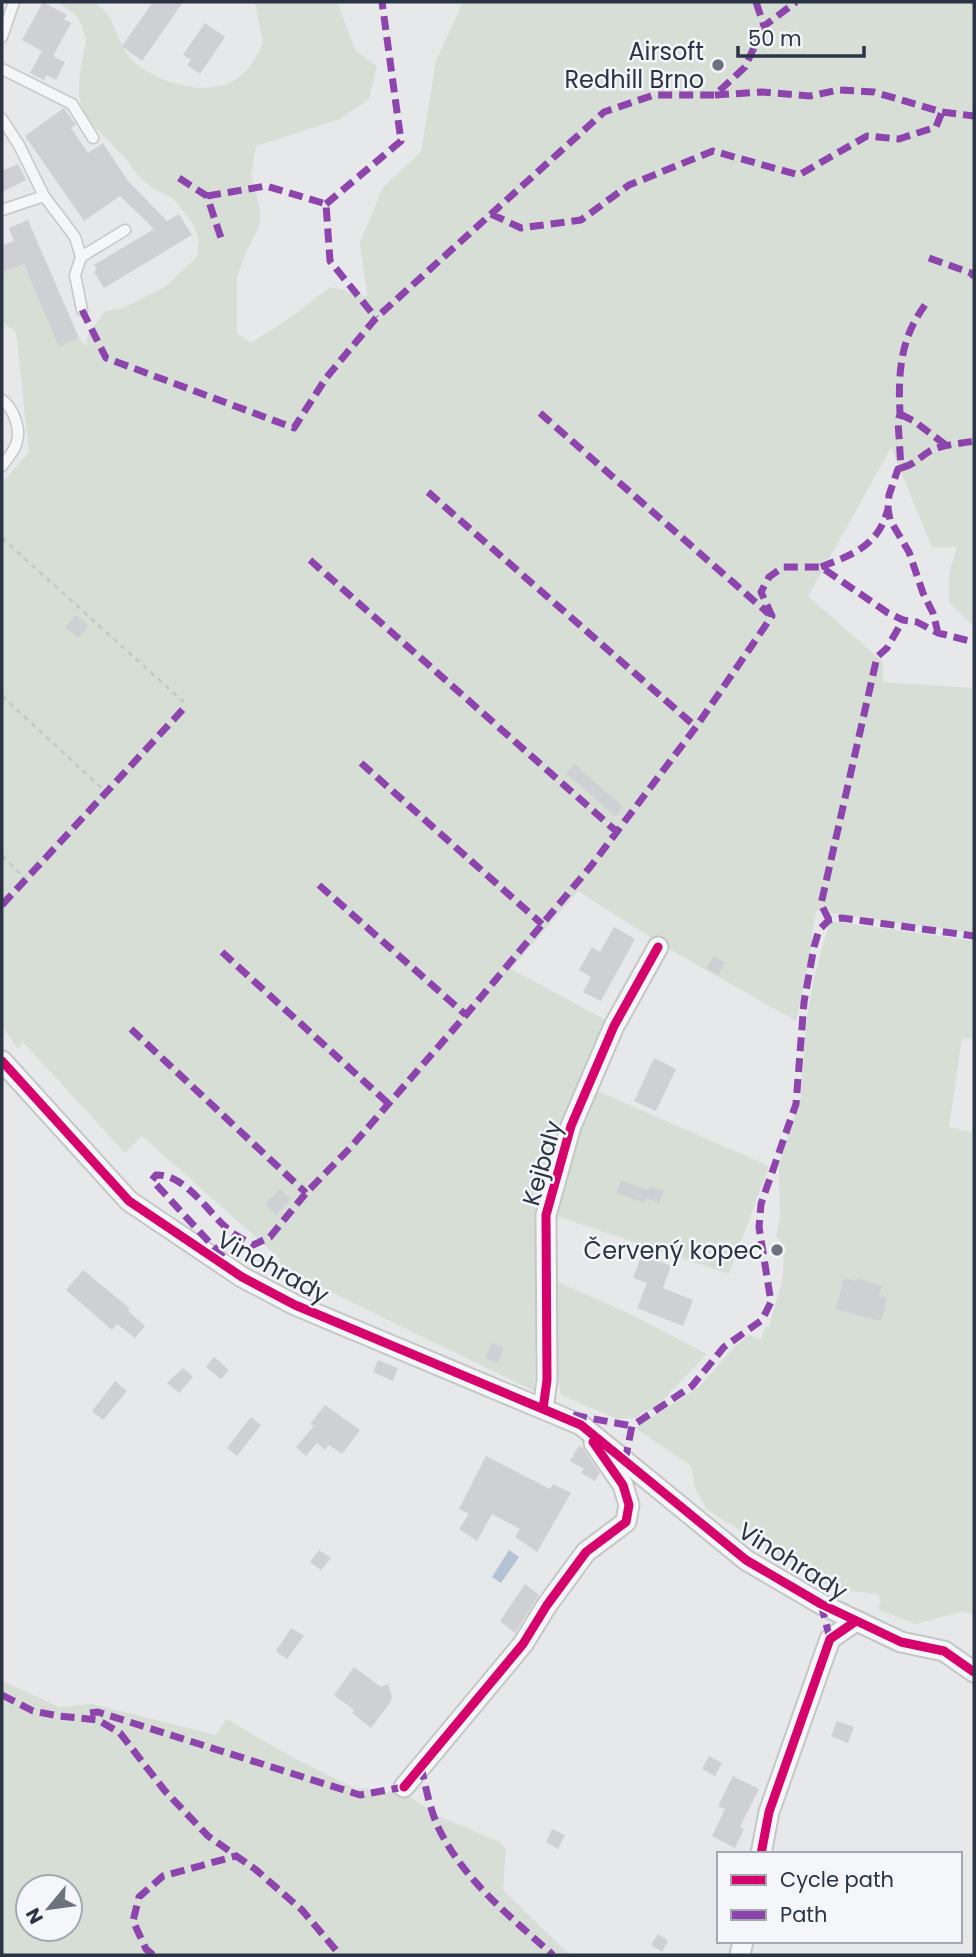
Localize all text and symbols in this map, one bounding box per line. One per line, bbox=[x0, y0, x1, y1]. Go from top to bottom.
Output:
scale bar bbox=[738, 14, 864, 58]
text: 50 m bbox=[748, 24, 802, 53]
place label: Airsoft Redhill Brno bbox=[564, 35, 704, 96]
marker: Airsoft Redhill Brno bbox=[710, 57, 726, 73]
street label: Kejbaly bbox=[514, 1116, 570, 1209]
street label: Vinohrady bbox=[211, 1223, 335, 1312]
place label: Červený kopec bbox=[584, 1234, 763, 1267]
marker: Červený kopec bbox=[769, 1242, 785, 1258]
street label: Vinohrady bbox=[732, 1514, 854, 1608]
legend bbox=[717, 1852, 962, 1943]
text: Cycle path bbox=[780, 1865, 894, 1894]
north arrow bbox=[14, 1873, 84, 1943]
text: Path bbox=[780, 1900, 827, 1929]
text: N bbox=[19, 1903, 50, 1929]

